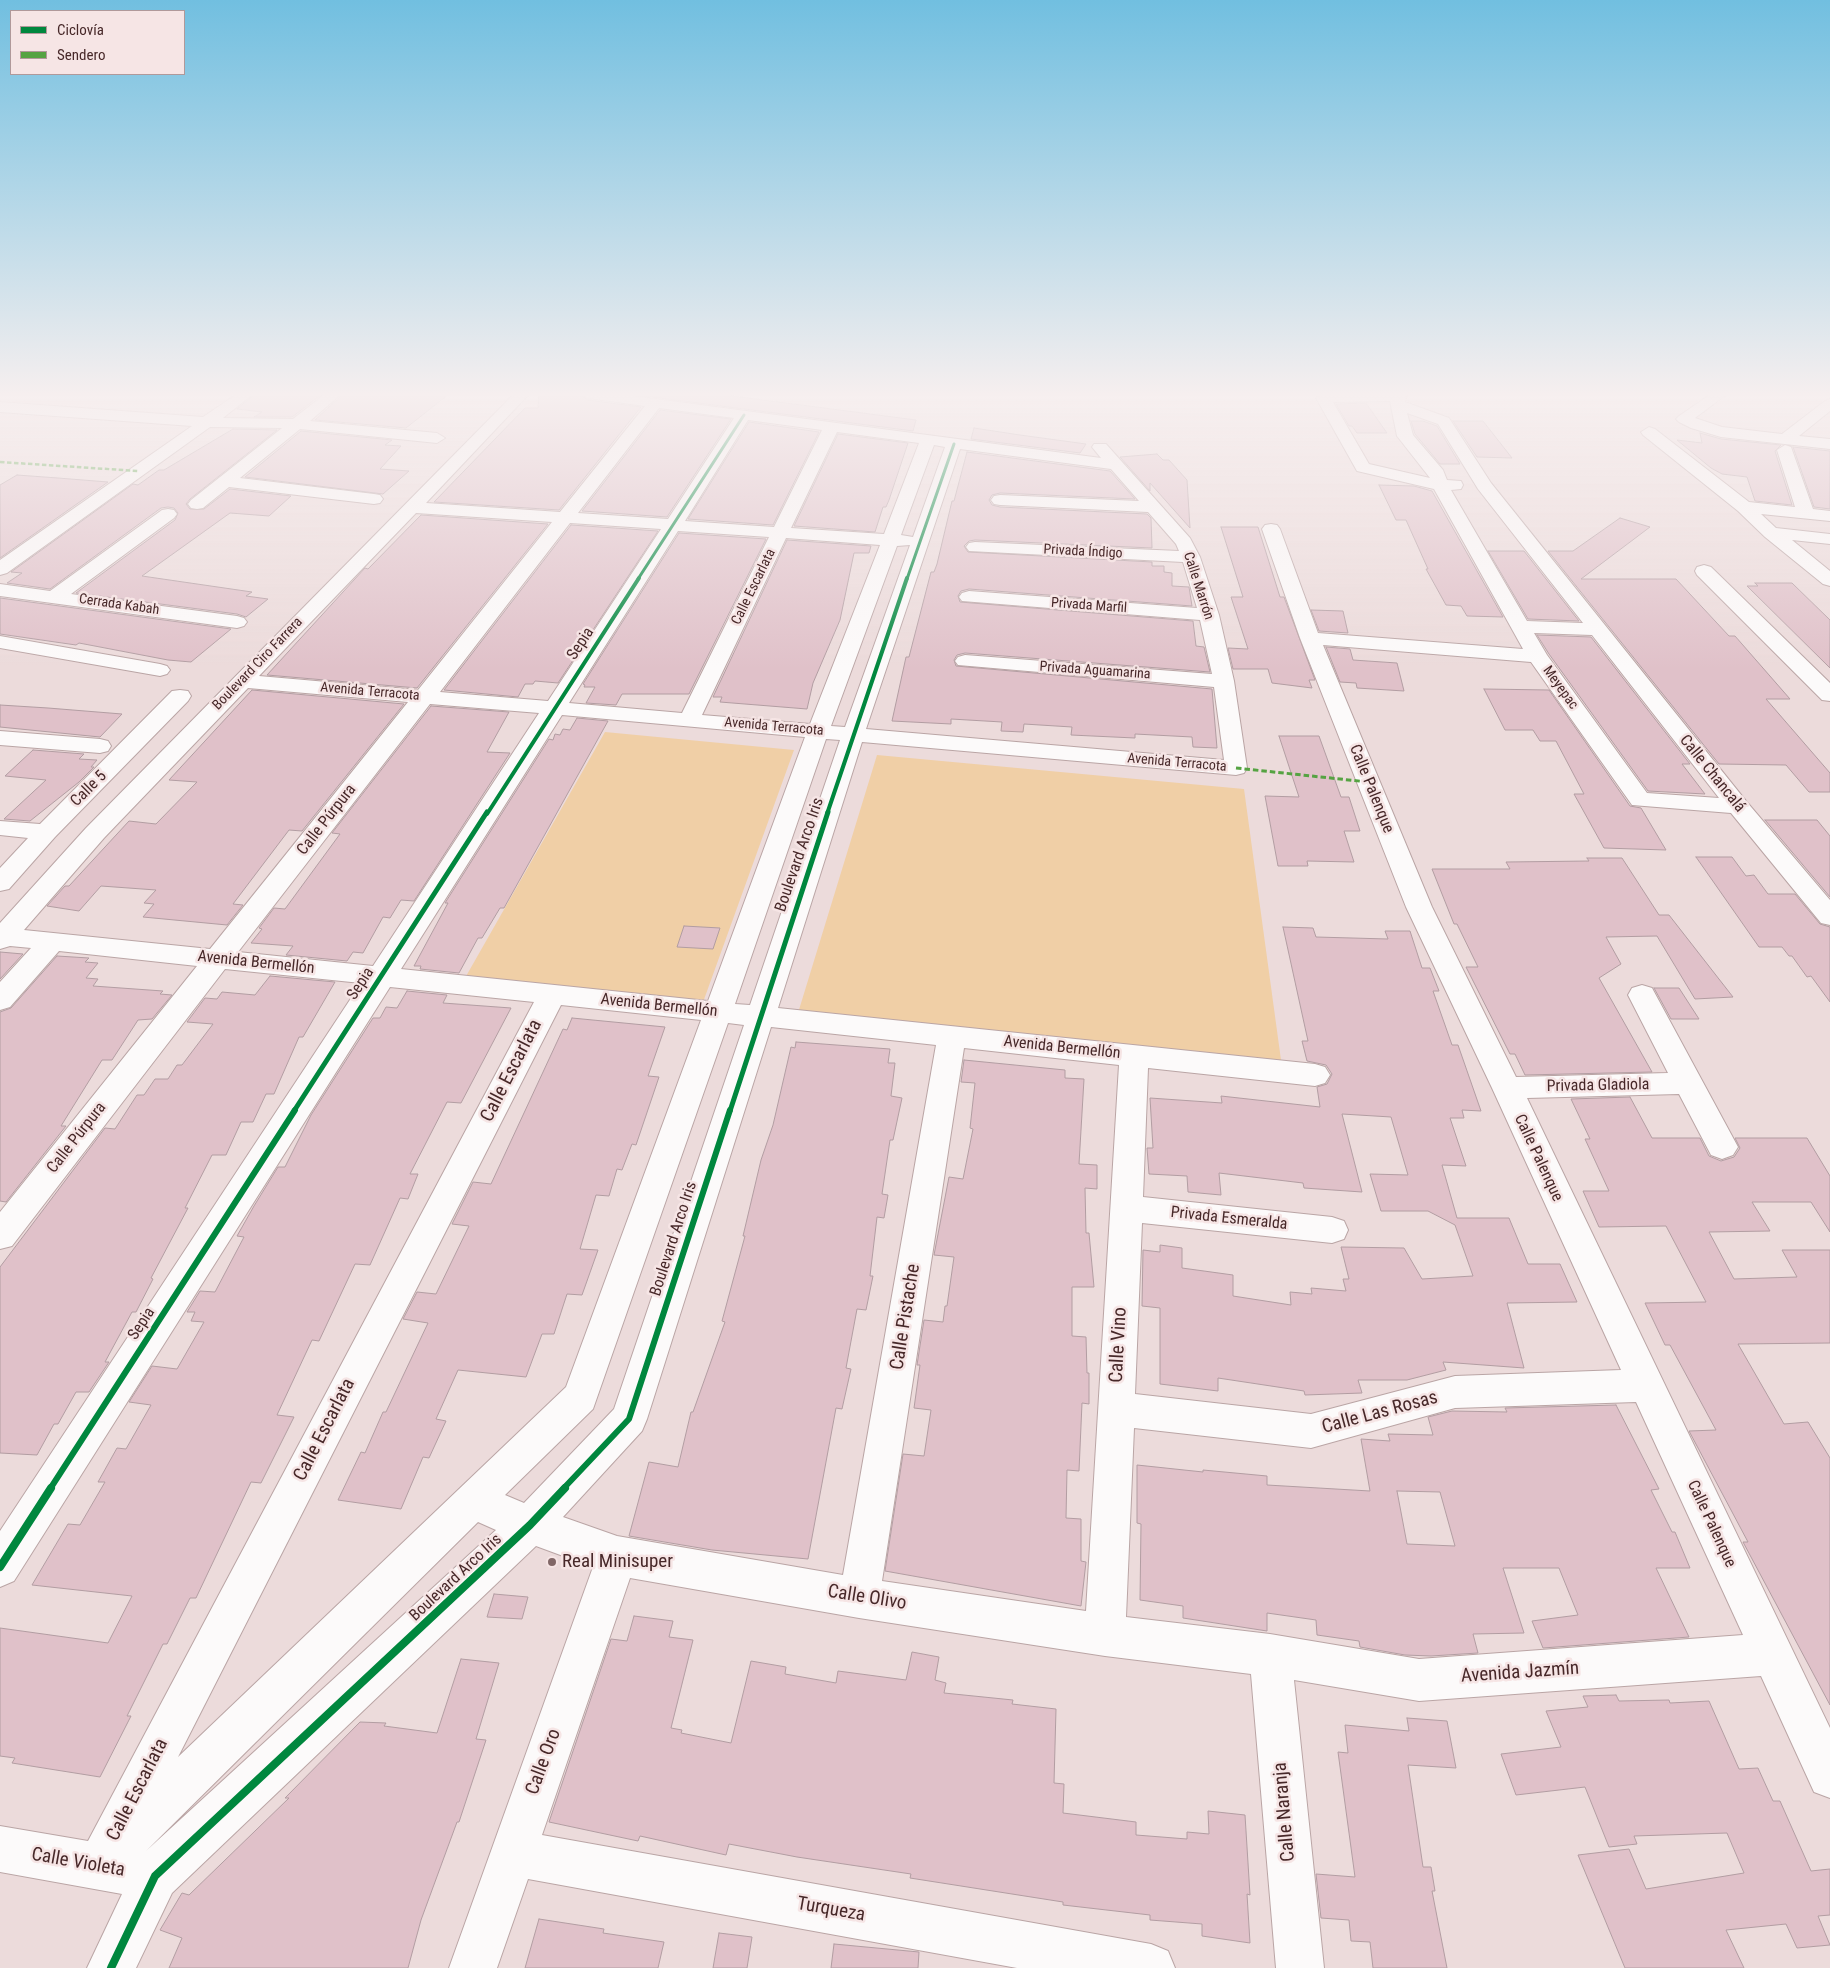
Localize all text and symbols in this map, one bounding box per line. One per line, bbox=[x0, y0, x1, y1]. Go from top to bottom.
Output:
legend bbox=[10, 10, 185, 75]
text: Ciclovía bbox=[57, 21, 104, 39]
text: Sendero bbox=[57, 46, 106, 64]
street label: Privada Índigo bbox=[1043, 542, 1123, 562]
street label: Calle Escarlata bbox=[728, 546, 780, 628]
street label: Calle Marrón bbox=[1179, 550, 1217, 622]
street label: Cerrada Kabah bbox=[78, 591, 160, 619]
street label: Privada Marfil bbox=[1050, 595, 1128, 617]
street label: Boulevard Ciro Farrera bbox=[209, 614, 307, 714]
street label: Sepia bbox=[563, 624, 599, 664]
street label: Privada Aguamarina bbox=[1039, 659, 1151, 683]
street label: Meyepac bbox=[1539, 663, 1581, 713]
street label: Avenida Terracota bbox=[320, 679, 420, 705]
street label: Avenida Terracota bbox=[724, 714, 824, 740]
street label: Calle Chancalá bbox=[1675, 731, 1749, 817]
street label: Calle Palenque bbox=[1345, 742, 1397, 836]
street label: Avenida Terracota bbox=[1127, 750, 1227, 776]
street label: Calle 5 bbox=[67, 767, 111, 811]
street label: Calle Púrpura bbox=[293, 781, 361, 859]
street label: Boulevard Arco Iris bbox=[772, 796, 828, 914]
street label: Avenida Bermellón bbox=[197, 947, 315, 979]
street label: Sepia bbox=[343, 964, 379, 1004]
street label: Avenida Bermellón bbox=[600, 990, 718, 1022]
street label: Calle Escarlata bbox=[476, 1016, 548, 1126]
street label: Avenida Bermellón bbox=[1003, 1032, 1121, 1064]
street label: Privada Gladiola bbox=[1546, 1076, 1650, 1096]
street label: Calle Púrpura bbox=[43, 1099, 111, 1177]
street label: Calle Palenque bbox=[1509, 1111, 1567, 1205]
street label: Boulevard Arco Iris bbox=[646, 1179, 702, 1299]
street label: Privada Esmeralda bbox=[1170, 1203, 1288, 1235]
street label: Calle Pistache bbox=[886, 1262, 926, 1372]
street label: Sepia bbox=[124, 1304, 160, 1344]
street label: Calle Vino bbox=[1106, 1307, 1132, 1383]
street label: Calle Escarlata bbox=[289, 1375, 361, 1485]
street label: Calle Las Rosas bbox=[1320, 1387, 1440, 1439]
street label: Calle Palenque bbox=[1682, 1477, 1740, 1571]
street label: Boulevard Arco Iris bbox=[406, 1530, 506, 1626]
place label: Real Minisuper bbox=[562, 1551, 673, 1573]
marker: Real Minisuper bbox=[546, 1556, 558, 1568]
street label: Calle Olivo bbox=[826, 1581, 908, 1615]
street label: Avenida Jazmín bbox=[1460, 1657, 1580, 1689]
street label: Calle Oro bbox=[522, 1726, 566, 1798]
street label: Calle Escarlata bbox=[102, 1735, 174, 1845]
street label: Calle Naranja bbox=[1269, 1761, 1301, 1863]
street label: Calle Violeta bbox=[30, 1844, 126, 1882]
street label: Turqueza bbox=[795, 1893, 867, 1927]

